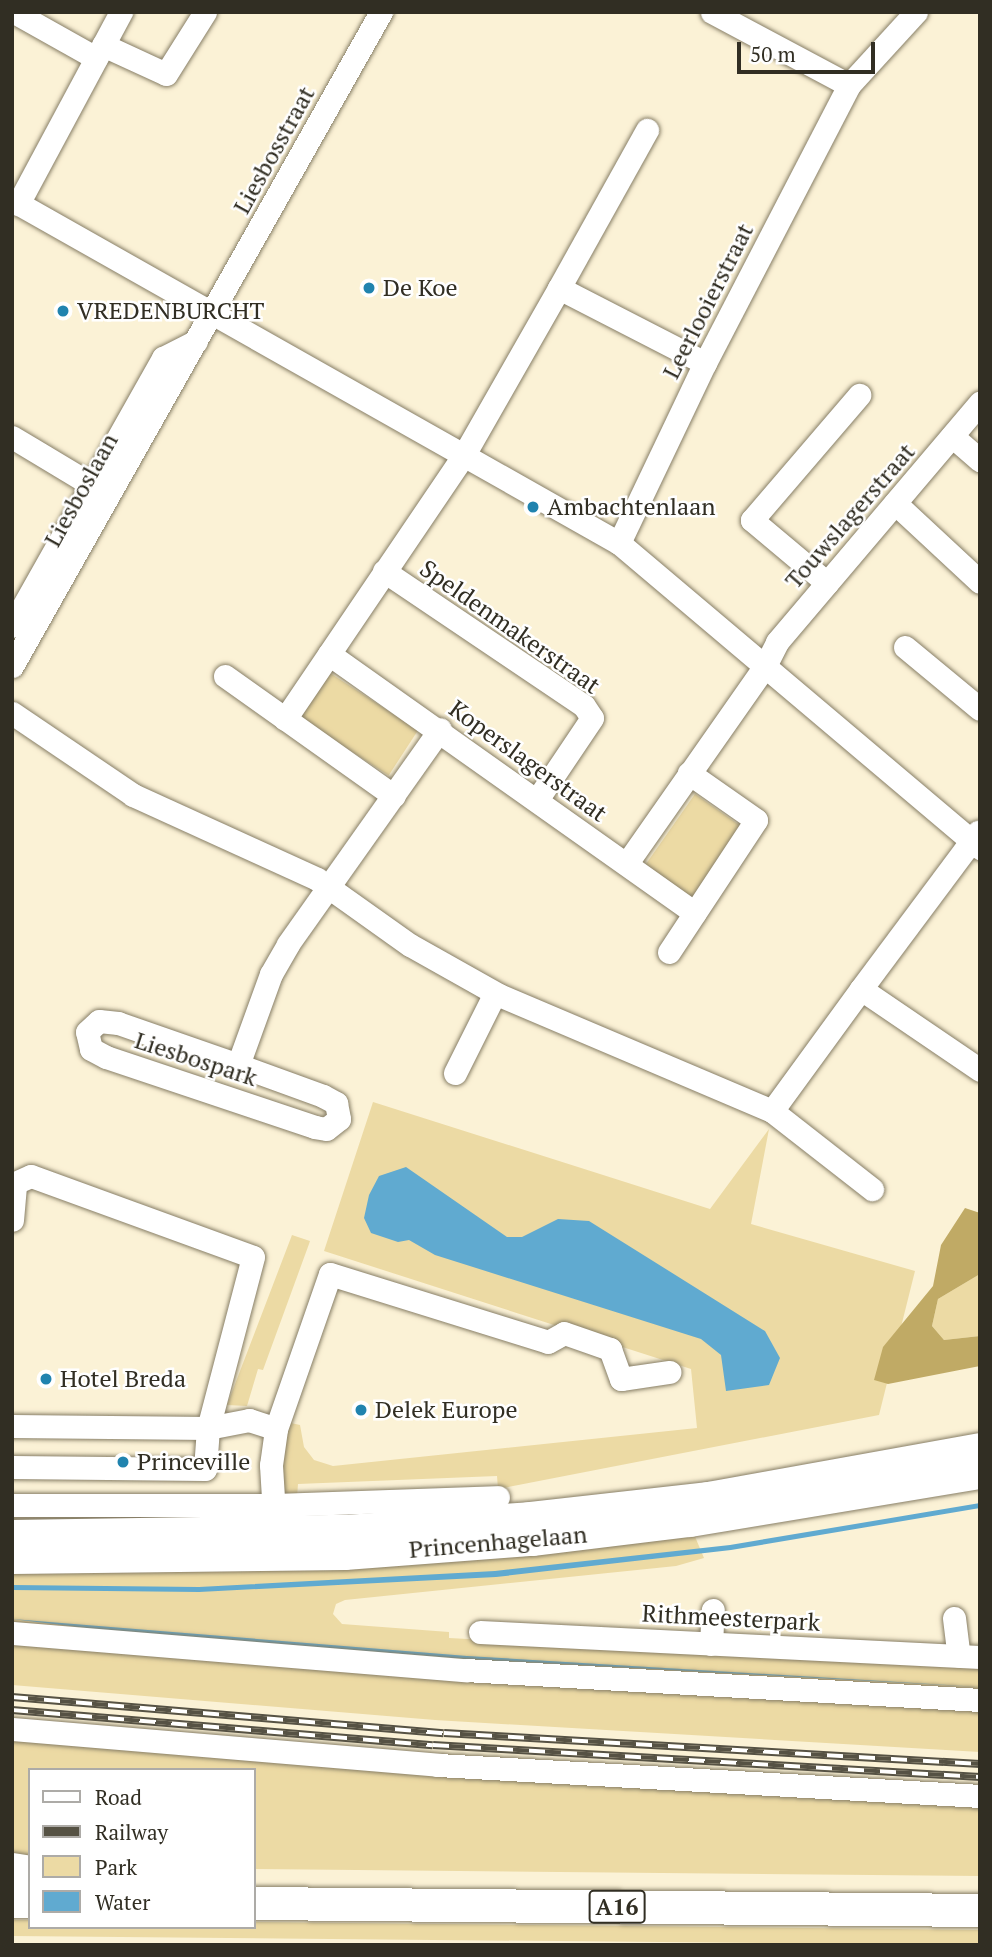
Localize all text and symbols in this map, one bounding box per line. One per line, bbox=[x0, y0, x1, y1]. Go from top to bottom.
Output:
scale bar bbox=[740, 28, 878, 72]
text: 50 m bbox=[750, 40, 796, 68]
street label: Liesbosstraat bbox=[227, 81, 321, 219]
street label: Leerlooierstraat bbox=[656, 219, 760, 383]
place label: De Koe bbox=[383, 274, 458, 302]
marker: De Koe bbox=[361, 280, 377, 296]
place label: VREDENBURCHT bbox=[77, 297, 264, 325]
marker: VREDENBURCHT bbox=[55, 303, 71, 319]
street label: Liesboslaan bbox=[38, 428, 124, 552]
street label: Touwslagerstraat bbox=[779, 437, 921, 595]
place label: Ambachtenlaan bbox=[547, 493, 716, 521]
marker: Ambachtenlaan bbox=[525, 499, 541, 515]
street label: Speldenmakerstraat bbox=[414, 554, 606, 700]
street label: Koperslagerstraat bbox=[444, 694, 612, 828]
street label: Liesbospark bbox=[131, 1026, 261, 1092]
place label: Hotel Breda bbox=[60, 1365, 186, 1393]
marker: Hotel Breda bbox=[38, 1371, 54, 1387]
place label: Delek Europe bbox=[375, 1396, 517, 1424]
marker: Delek Europe bbox=[353, 1402, 369, 1418]
place label: Princeville bbox=[137, 1448, 250, 1476]
marker: Princeville bbox=[115, 1454, 131, 1470]
street label: Princenhagelaan bbox=[408, 1520, 588, 1564]
street label: Rithmeesterpark bbox=[641, 1599, 821, 1637]
legend bbox=[28, 1768, 256, 1929]
text: Road bbox=[95, 1783, 142, 1811]
text: Railway bbox=[95, 1818, 168, 1846]
text: Park bbox=[95, 1853, 137, 1881]
text: Water bbox=[95, 1888, 150, 1916]
road number: A16 bbox=[587, 1888, 647, 1926]

